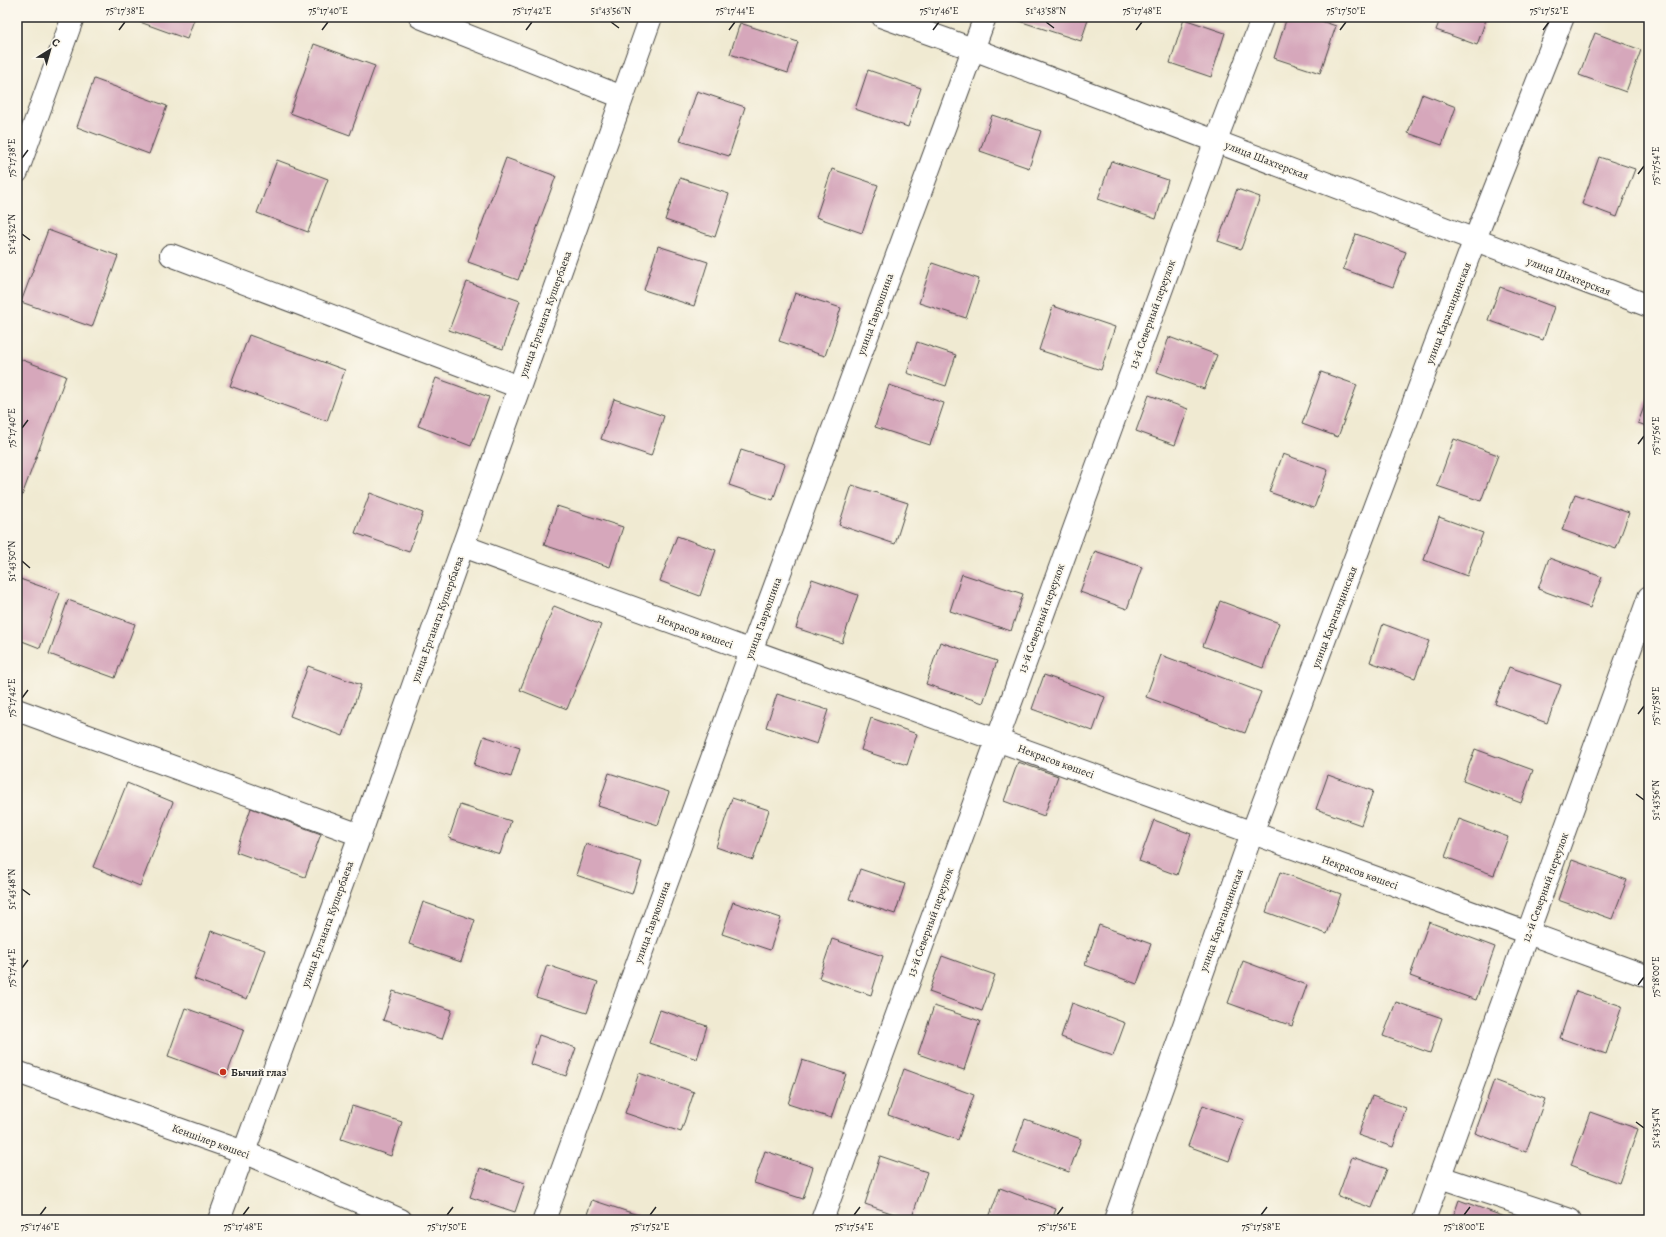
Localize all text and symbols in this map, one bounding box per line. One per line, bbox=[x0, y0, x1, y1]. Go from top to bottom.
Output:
text: 75°17'38"E bbox=[106, 4, 144, 17]
text: 75°17'40"E bbox=[308, 4, 348, 17]
text: 75°17'42"E bbox=[512, 4, 552, 17]
text: 51°43'56"N bbox=[591, 4, 631, 17]
text: 75°17'44"E bbox=[716, 4, 755, 17]
text: 75°17'46"E bbox=[920, 4, 959, 17]
text: 51°43'58"N bbox=[1026, 4, 1066, 17]
text: 75°17'48"E bbox=[1122, 4, 1162, 17]
text: 75°17'50"E bbox=[1326, 4, 1366, 17]
text: 75°17'52"E bbox=[1530, 4, 1569, 17]
north arrow bbox=[30, 30, 70, 70]
text: С bbox=[48, 34, 63, 51]
street label: улица Шахтерская bbox=[1222, 137, 1311, 183]
text: 75°17'38"E bbox=[5, 139, 18, 177]
text: 75°17'54"E bbox=[1649, 147, 1662, 185]
text: 51°43'52"N bbox=[5, 214, 18, 254]
street label: улица Ерганата Кушербаева bbox=[515, 248, 576, 380]
street label: улица Шахтерская bbox=[1524, 253, 1613, 299]
street label: 13-й Северный переулок bbox=[1126, 257, 1179, 371]
street label: улица Карагандинская bbox=[1422, 260, 1475, 367]
street label: улица Гаврюшина bbox=[853, 270, 898, 358]
text: 75°17'40"E bbox=[5, 408, 18, 448]
text: 75°17'56"E bbox=[1649, 417, 1662, 455]
text: 51°43'50"N bbox=[5, 541, 18, 582]
street label: улица Ерганата Кушербаева bbox=[407, 553, 468, 685]
street label: 13-й Северный переулок bbox=[1015, 561, 1068, 675]
street label: улица Карагандинская bbox=[1308, 564, 1361, 671]
street label: улица Гаврюшина bbox=[741, 574, 786, 662]
street label: Некрасов көшесі bbox=[655, 611, 735, 652]
text: 75°17'42"E bbox=[5, 678, 18, 718]
text: 75°17'58"E bbox=[1649, 686, 1662, 725]
street label: Некрасов көшесі bbox=[1016, 741, 1096, 782]
text: 51°43'56"N bbox=[1649, 780, 1662, 820]
street label: 12-й Северный переулок bbox=[1519, 830, 1572, 944]
street label: Некрасов көшесі bbox=[1320, 852, 1400, 893]
street label: улица Ерганата Кушербаева bbox=[297, 858, 358, 990]
street label: 13-й Северный переулок bbox=[904, 865, 957, 979]
street label: улица Карагандинская bbox=[1196, 867, 1247, 974]
text: 51°43'48"N bbox=[5, 869, 18, 909]
street label: улица Гаврюшина bbox=[630, 878, 675, 966]
text: 75°17'44"E bbox=[5, 948, 18, 987]
text: 75°18'00"E bbox=[1649, 956, 1662, 998]
place label: Бычий глаз bbox=[231, 1065, 287, 1080]
marker: Бычий глаз bbox=[218, 1067, 228, 1077]
text: 51°43'54"N bbox=[1649, 1108, 1662, 1148]
street label: Кеншілер көшесі bbox=[170, 1120, 252, 1162]
text: 75°17'46"E bbox=[21, 1220, 60, 1233]
text: 75°17'48"E bbox=[223, 1220, 263, 1233]
text: 75°17'50"E bbox=[427, 1220, 467, 1233]
text: 75°17'52"E bbox=[631, 1220, 670, 1233]
text: 75°17'54"E bbox=[835, 1220, 873, 1233]
text: 75°17'56"E bbox=[1038, 1220, 1076, 1233]
text: 75°17'58"E bbox=[1242, 1220, 1281, 1233]
text: 75°18'00"E bbox=[1443, 1220, 1485, 1233]

